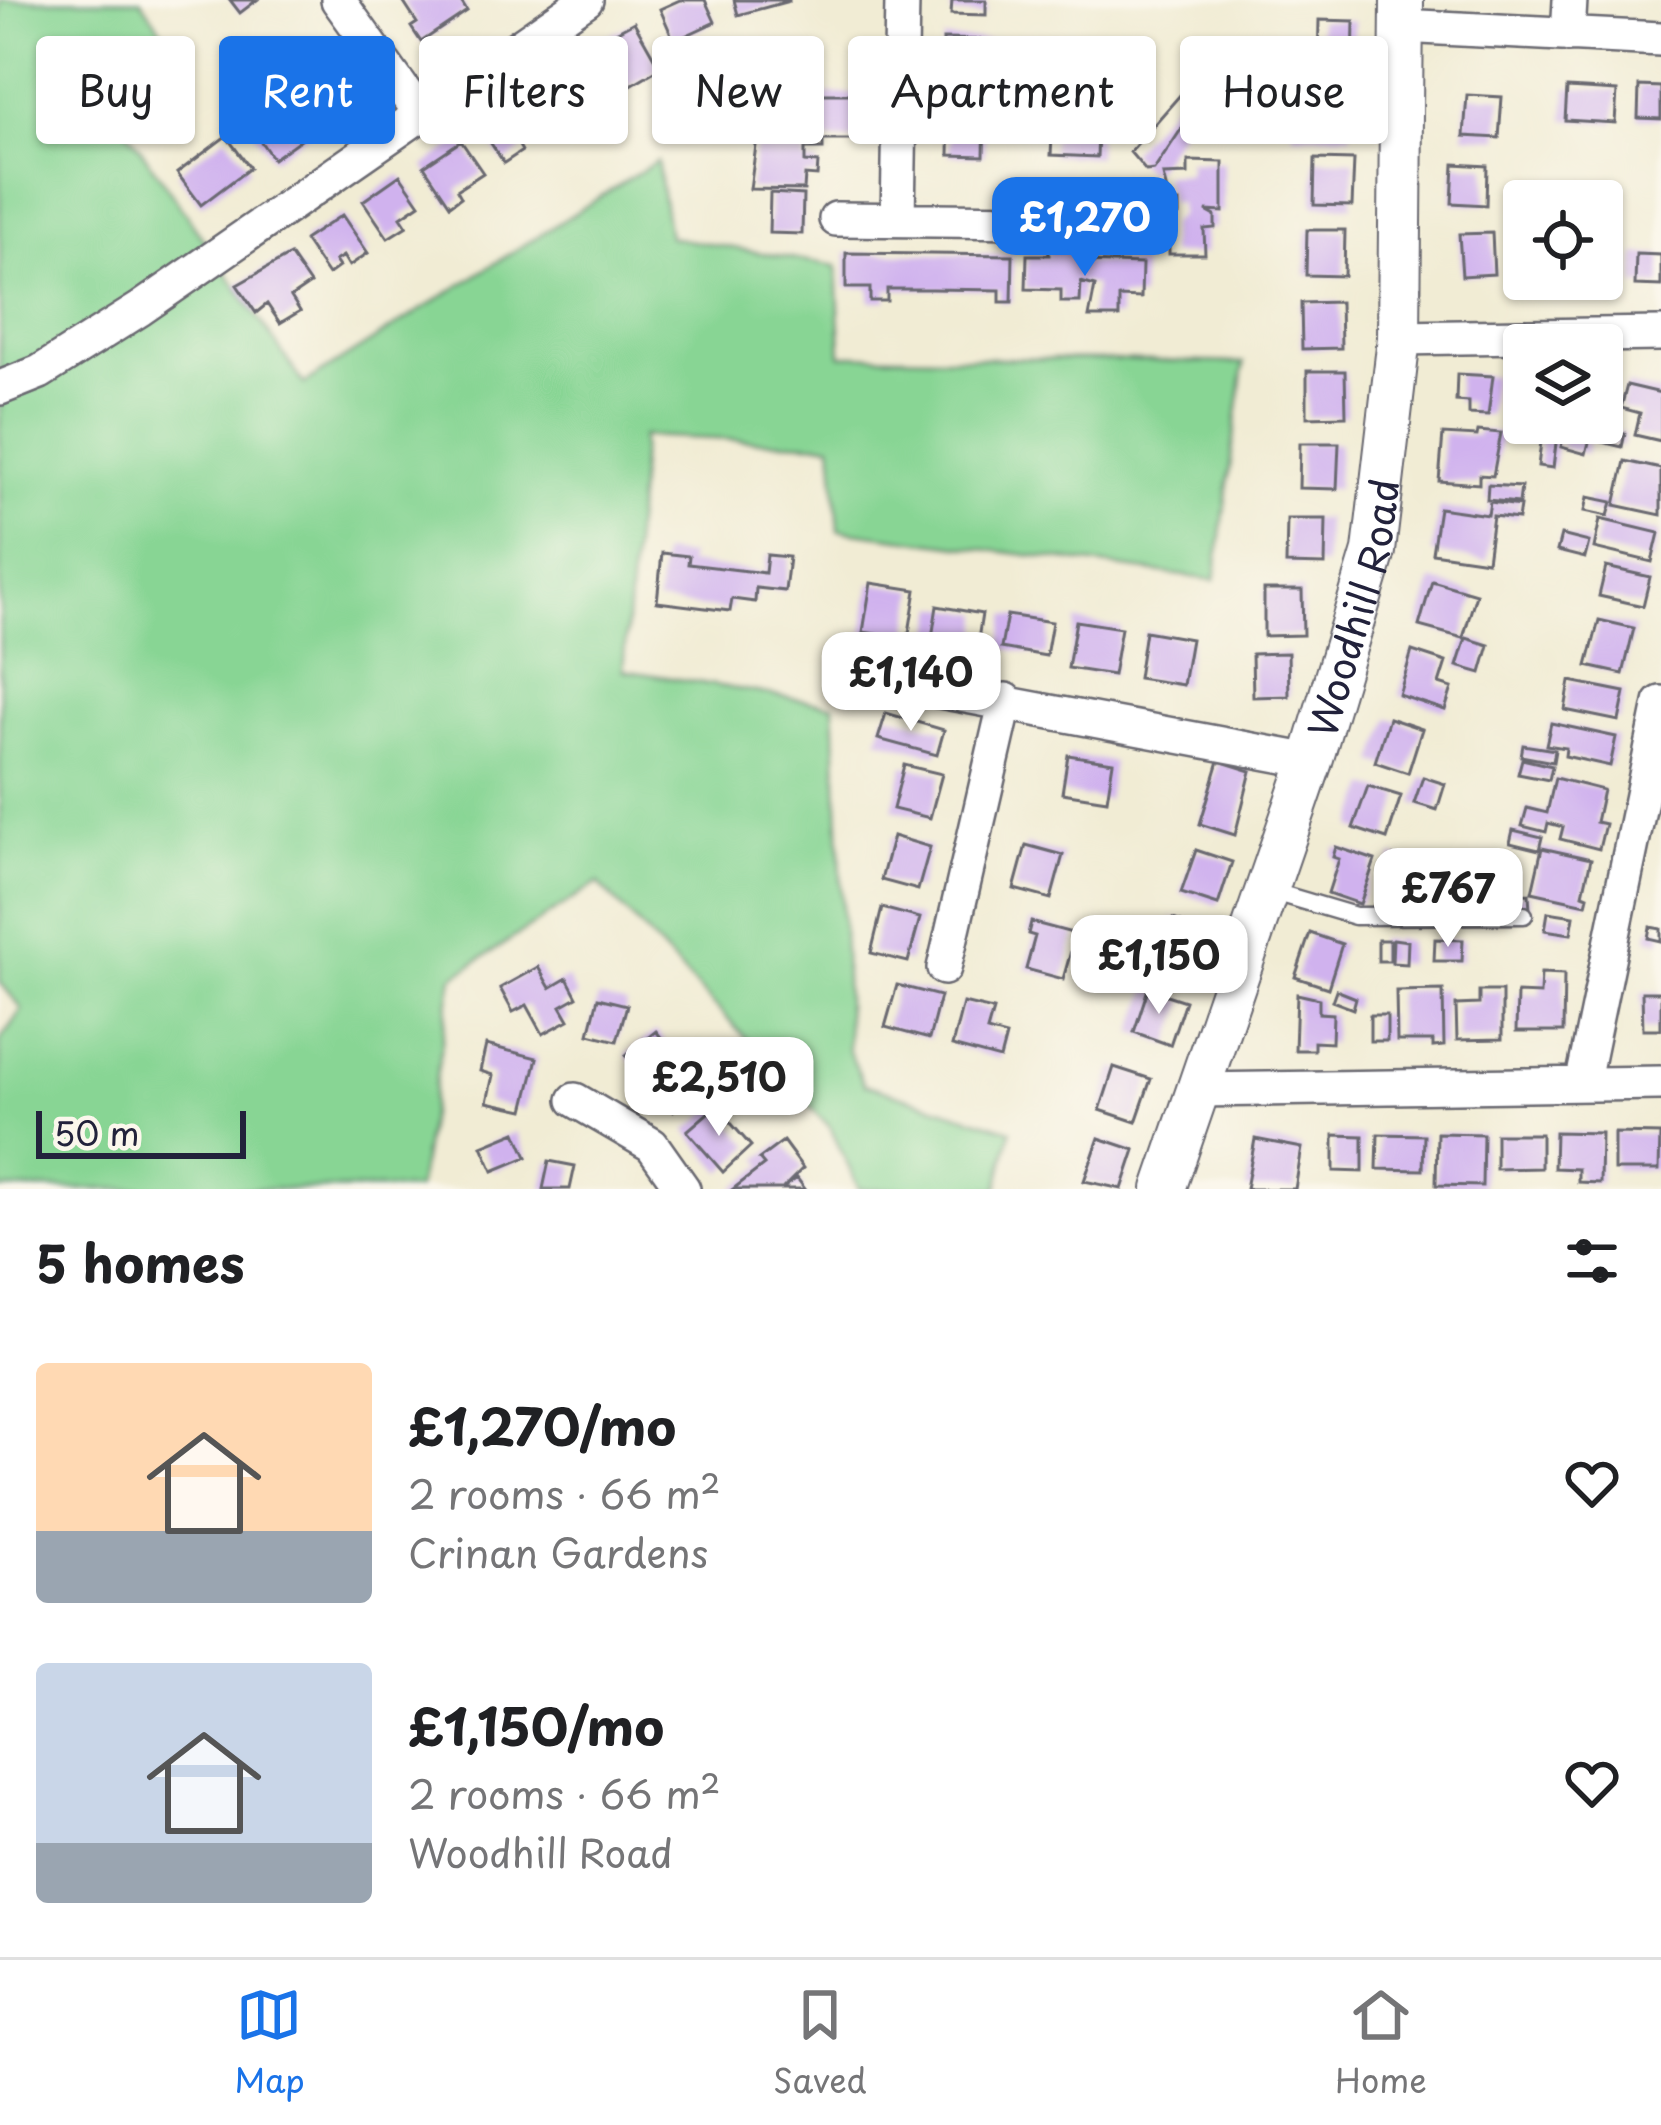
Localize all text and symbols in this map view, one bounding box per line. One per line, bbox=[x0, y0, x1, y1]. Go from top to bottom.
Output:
chip: Buy bbox=[36, 36, 195, 144]
chip: Rent bbox=[219, 36, 395, 144]
chip: Filters bbox=[419, 36, 628, 144]
chip: New bbox=[652, 36, 824, 144]
chip: Apartment bbox=[848, 36, 1156, 144]
chip: House bbox=[1180, 36, 1388, 144]
pin: £1,270 bbox=[987, 177, 1183, 279]
map controls bbox=[1503, 180, 1623, 444]
button: locate bbox=[1503, 180, 1623, 300]
text: £1,270 bbox=[1019, 186, 1151, 245]
button: layers bbox=[1503, 324, 1623, 444]
street label: Woodhill Road bbox=[1290, 475, 1412, 744]
pin: £1,140 bbox=[813, 632, 1009, 734]
text: £1,140 bbox=[849, 641, 973, 700]
pin: £767 bbox=[1377, 848, 1519, 950]
text: £767 bbox=[1401, 857, 1495, 916]
pin: £1,150 bbox=[1061, 915, 1257, 1017]
text: £1,150 bbox=[1098, 924, 1220, 983]
pin: £2,510 bbox=[621, 1037, 817, 1139]
text: £2,510 bbox=[651, 1046, 787, 1105]
scale bar bbox=[36, 1105, 246, 1158]
text: 50 m bbox=[54, 1107, 140, 1157]
text: 5 homes bbox=[36, 1223, 245, 1300]
icon: filters bbox=[1559, 1228, 1625, 1294]
text: £1,270/mo bbox=[408, 1386, 676, 1463]
icon: home bbox=[132, 1411, 276, 1555]
icon: heart bbox=[1559, 1450, 1625, 1516]
text: 2 rooms · 66 m² bbox=[408, 1463, 721, 1522]
text: Crinan Gardens bbox=[408, 1522, 708, 1581]
text: £1,150/mo bbox=[408, 1686, 664, 1763]
icon: home bbox=[132, 1711, 276, 1855]
icon: heart bbox=[1559, 1750, 1625, 1816]
text: 2 rooms · 66 m² bbox=[408, 1763, 721, 1822]
text: Woodhill Road bbox=[408, 1822, 673, 1881]
tab: Map bbox=[234, 1982, 305, 2104]
tab: Saved bbox=[773, 1982, 867, 2104]
tab: Home bbox=[1335, 1982, 1427, 2104]

